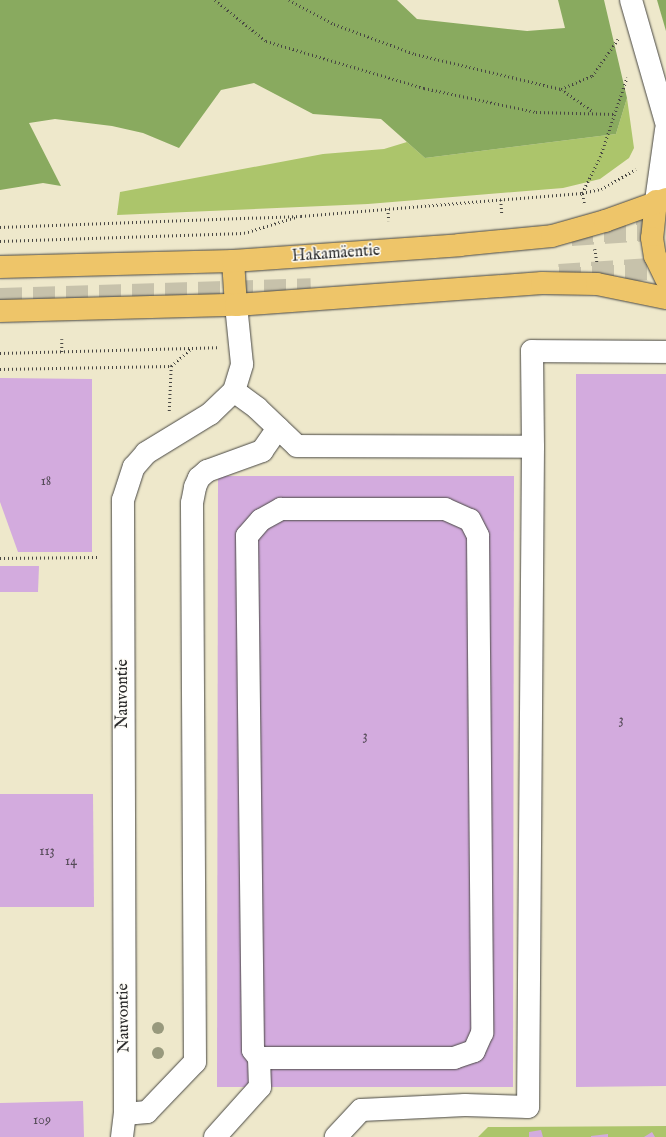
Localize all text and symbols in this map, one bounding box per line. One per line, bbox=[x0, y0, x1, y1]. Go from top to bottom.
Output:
street label: Hakamäentie bbox=[291, 241, 381, 267]
house number: 18 bbox=[41, 473, 51, 489]
street label: Nauvontie bbox=[113, 659, 133, 729]
house number: 3 bbox=[618, 712, 624, 728]
house number: 3 bbox=[362, 728, 368, 744]
house number: 113 bbox=[39, 843, 55, 859]
house number: 14 bbox=[65, 853, 77, 869]
street label: Nauvontie bbox=[114, 983, 134, 1053]
house number: 109 bbox=[33, 1112, 51, 1128]

